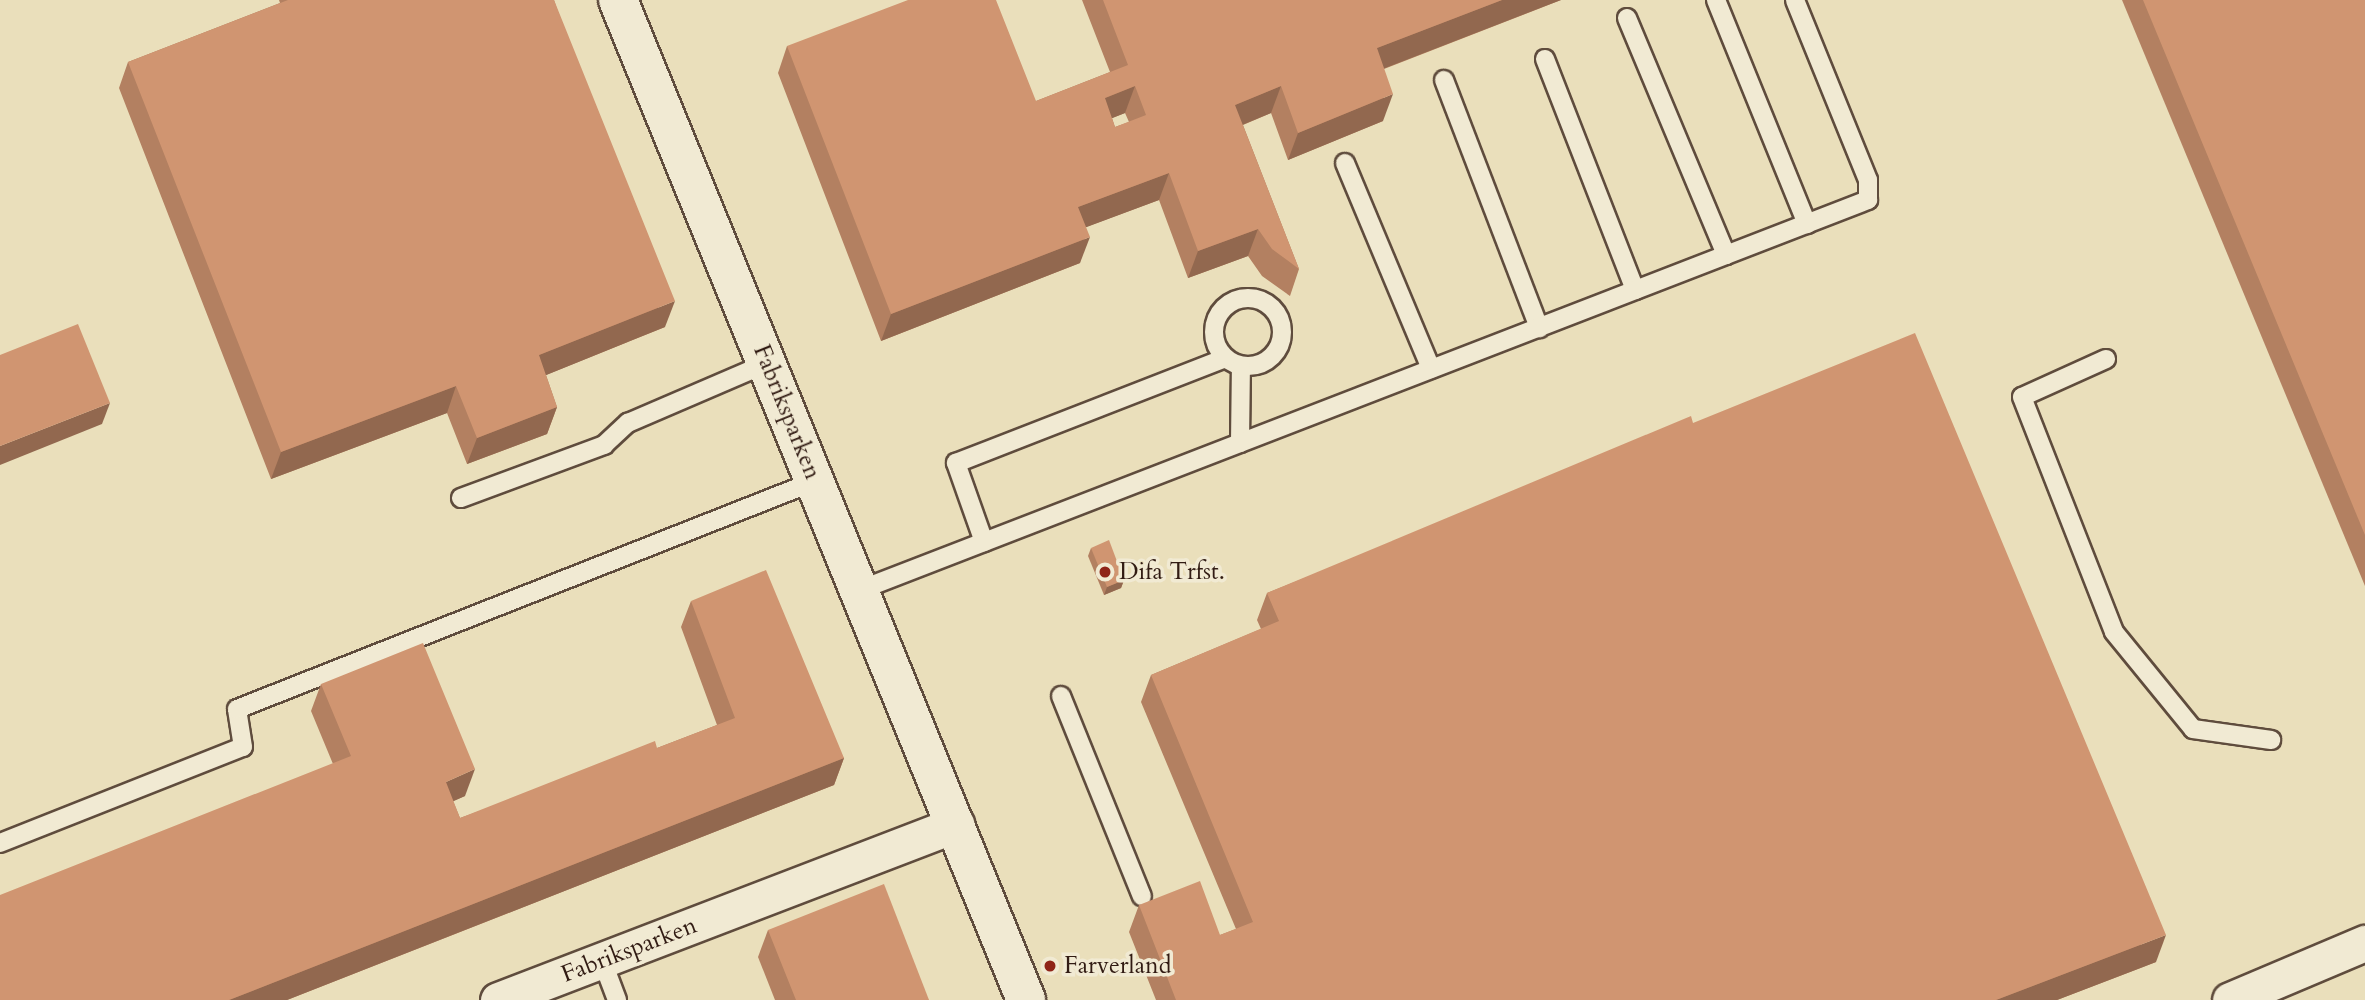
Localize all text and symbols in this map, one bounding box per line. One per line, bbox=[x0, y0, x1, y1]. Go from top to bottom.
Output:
street label: Fabriksparken bbox=[747, 341, 827, 483]
place label: Difa Trfst. bbox=[1119, 558, 1225, 586]
marker: Difa Trfst. bbox=[1097, 564, 1113, 580]
street label: Fabriksparken bbox=[557, 911, 701, 989]
place label: Farverland bbox=[1064, 952, 1171, 980]
marker: Farverland bbox=[1042, 958, 1058, 974]

